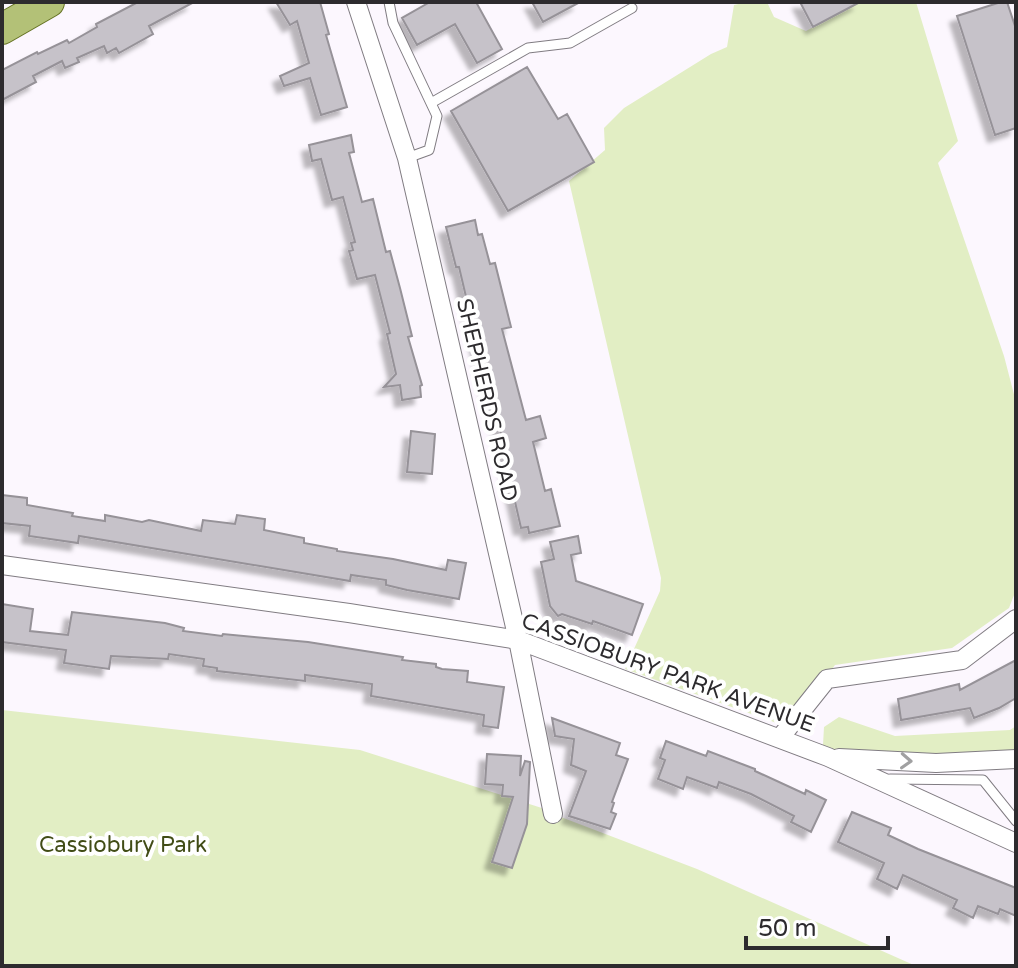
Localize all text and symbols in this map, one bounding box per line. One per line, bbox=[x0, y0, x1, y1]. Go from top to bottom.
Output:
street label: SHEPHERDS ROAD bbox=[451, 296, 523, 504]
street label: CASSIOBURY PARK AVENUE bbox=[518, 608, 818, 738]
one-way arrow bbox=[900, 753, 913, 770]
park label: Cassiobury Park bbox=[39, 832, 207, 858]
scale bar bbox=[746, 900, 888, 950]
text: 50 m bbox=[758, 914, 816, 943]

